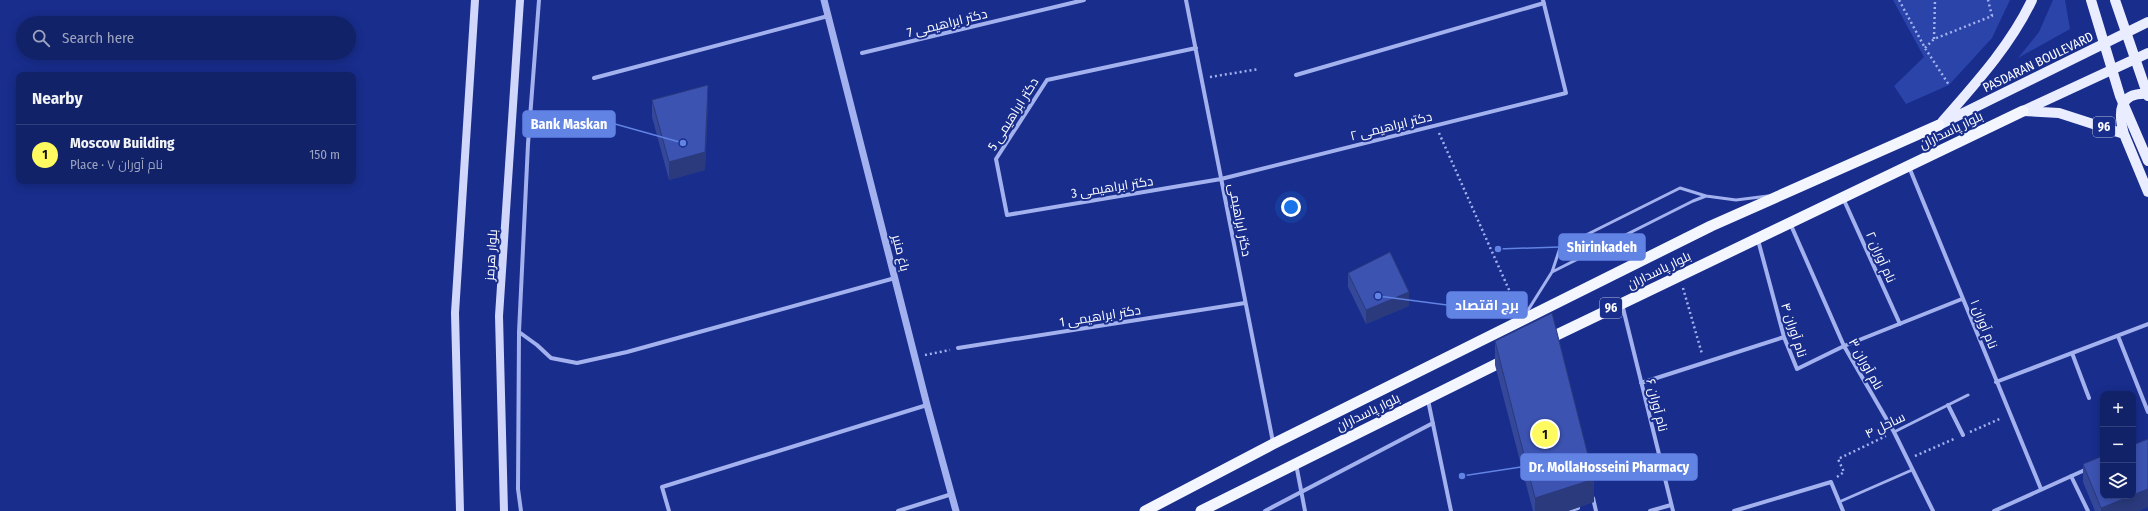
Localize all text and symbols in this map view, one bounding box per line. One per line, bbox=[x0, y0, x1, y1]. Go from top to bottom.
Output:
street label: دکتر ابراهیمی 7 bbox=[905, 6, 989, 40]
search box bbox=[16, 16, 356, 60]
icon: search bbox=[30, 27, 52, 49]
text: Search here bbox=[62, 29, 134, 47]
street label: PASDARAN BOULEVARD bbox=[1980, 29, 2096, 95]
street label: دکتر ابراهیمی 5 bbox=[985, 75, 1041, 153]
text: Nearby bbox=[32, 88, 83, 109]
street label: بلوار پاسداران bbox=[1917, 108, 1986, 154]
street label: دکتر ابراهیمی ۲ bbox=[1348, 109, 1434, 143]
callout: Bank Maskan bbox=[523, 111, 615, 137]
text: Bank Maskan bbox=[531, 116, 607, 133]
road number: 96 bbox=[2093, 117, 2115, 137]
text: Moscow Building bbox=[70, 134, 175, 152]
text: 1 bbox=[42, 147, 48, 162]
text: 150 m bbox=[309, 147, 340, 162]
text: Place · نام آوران ۷ bbox=[70, 157, 163, 172]
street label: دکتر ابراهیمی 3 bbox=[1070, 173, 1154, 201]
street label: دکتر ابراهیمی bbox=[1226, 182, 1254, 258]
your location bbox=[1281, 197, 1301, 217]
street label: بلوار هرمز bbox=[482, 229, 500, 282]
street label: نام آوران ۲ bbox=[1861, 229, 1899, 286]
street label: باغ منیر bbox=[888, 232, 913, 273]
callout: Shirinkadeh bbox=[1559, 234, 1645, 260]
text: Shirinkadeh bbox=[1567, 239, 1637, 256]
street label: بلوار پاسداران bbox=[1625, 248, 1694, 294]
callout: برج اقتصاد bbox=[1447, 292, 1527, 318]
text: برج اقتصاد bbox=[1455, 297, 1519, 315]
street label: نام آوران ۱ bbox=[1965, 297, 2001, 352]
road number: 96 bbox=[1600, 298, 1622, 318]
street label: نام آوران ۴ bbox=[1776, 301, 1810, 360]
street label: دکتر ابراهیمی 1 bbox=[1058, 302, 1142, 330]
street label: نام آوران ۳ bbox=[1844, 336, 1886, 393]
street label: نام آوران ۶ bbox=[1641, 377, 1671, 433]
street label: بلوار پاسداران bbox=[1334, 390, 1403, 436]
map controls bbox=[2100, 391, 2136, 499]
button: + bbox=[2100, 391, 2136, 427]
street label: ساحل ۴ bbox=[1863, 409, 1907, 441]
pin: 1 bbox=[1532, 419, 1558, 449]
button: − bbox=[2100, 427, 2136, 463]
callout: Dr. MollaHosseini Pharmacy bbox=[1521, 454, 1697, 480]
text: Dr. MollaHosseini Pharmacy bbox=[1529, 459, 1690, 476]
button: layers bbox=[2100, 463, 2136, 499]

